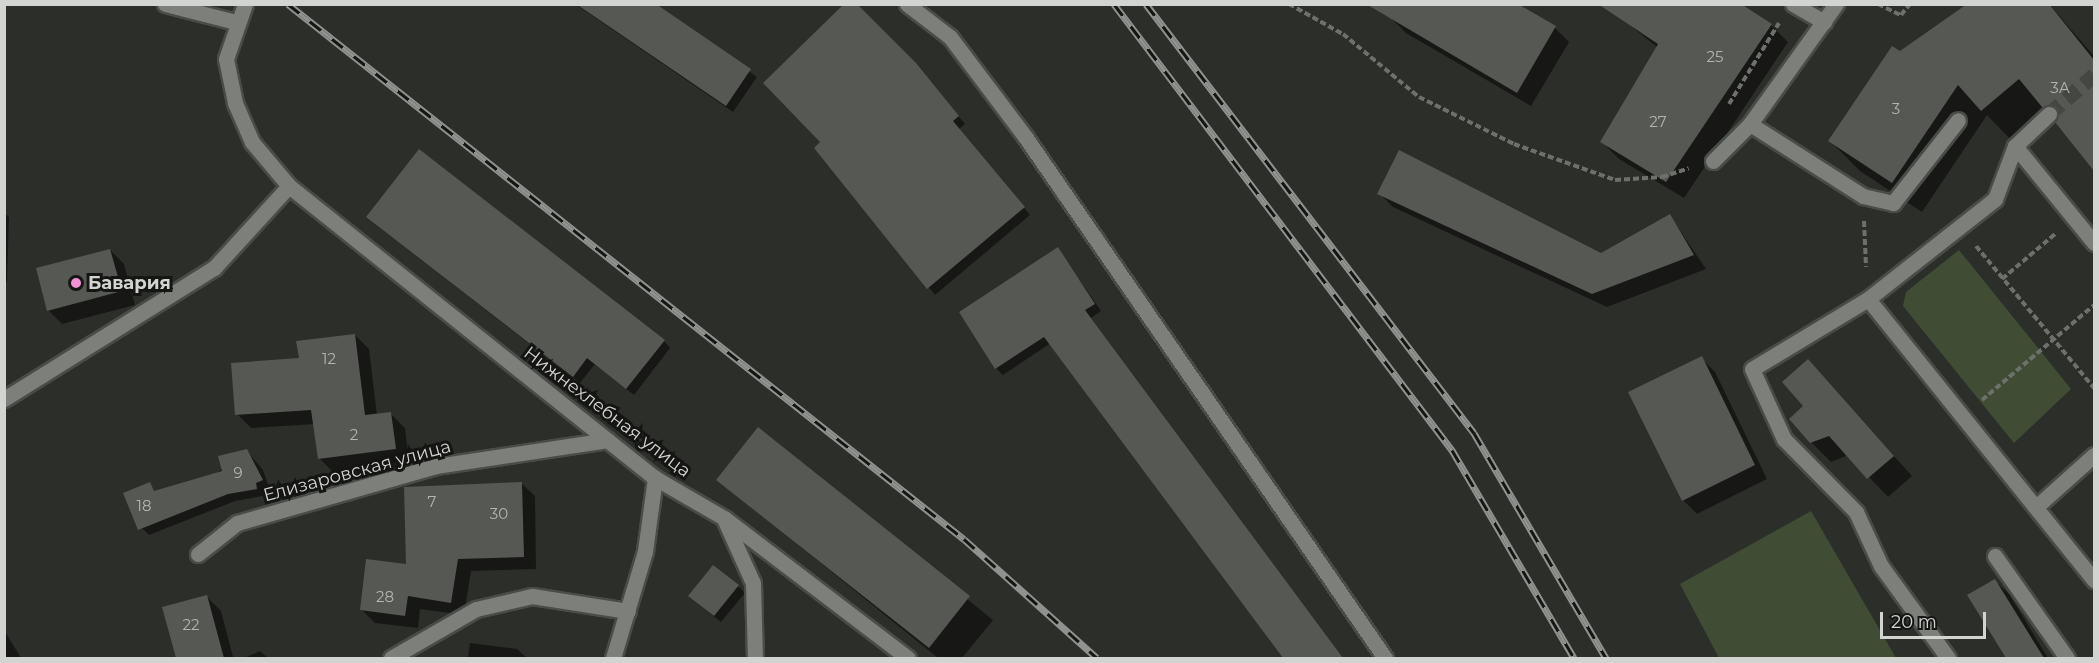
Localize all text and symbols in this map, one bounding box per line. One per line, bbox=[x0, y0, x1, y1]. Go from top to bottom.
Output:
house number: 25 bbox=[1706, 48, 1724, 66]
house number: 3А bbox=[2050, 79, 2070, 97]
house number: 3 bbox=[1892, 100, 1900, 118]
house number: 27 bbox=[1649, 113, 1667, 131]
place label: Бавария bbox=[88, 272, 171, 294]
marker: Бавария bbox=[69, 276, 83, 290]
street label: Нижнехлебная улица bbox=[519, 342, 695, 482]
house number: 12 bbox=[322, 350, 336, 368]
house number: 2 bbox=[350, 426, 358, 444]
street label: Елизаровская улица bbox=[261, 436, 453, 506]
house number: 9 bbox=[233, 464, 243, 482]
house number: 7 bbox=[428, 493, 436, 511]
house number: 18 bbox=[137, 497, 151, 515]
house number: 30 bbox=[490, 505, 508, 523]
house number: 28 bbox=[376, 588, 394, 606]
scale bar bbox=[1883, 600, 1990, 638]
text: 20 m bbox=[1891, 611, 1937, 633]
house number: 22 bbox=[182, 616, 200, 634]

